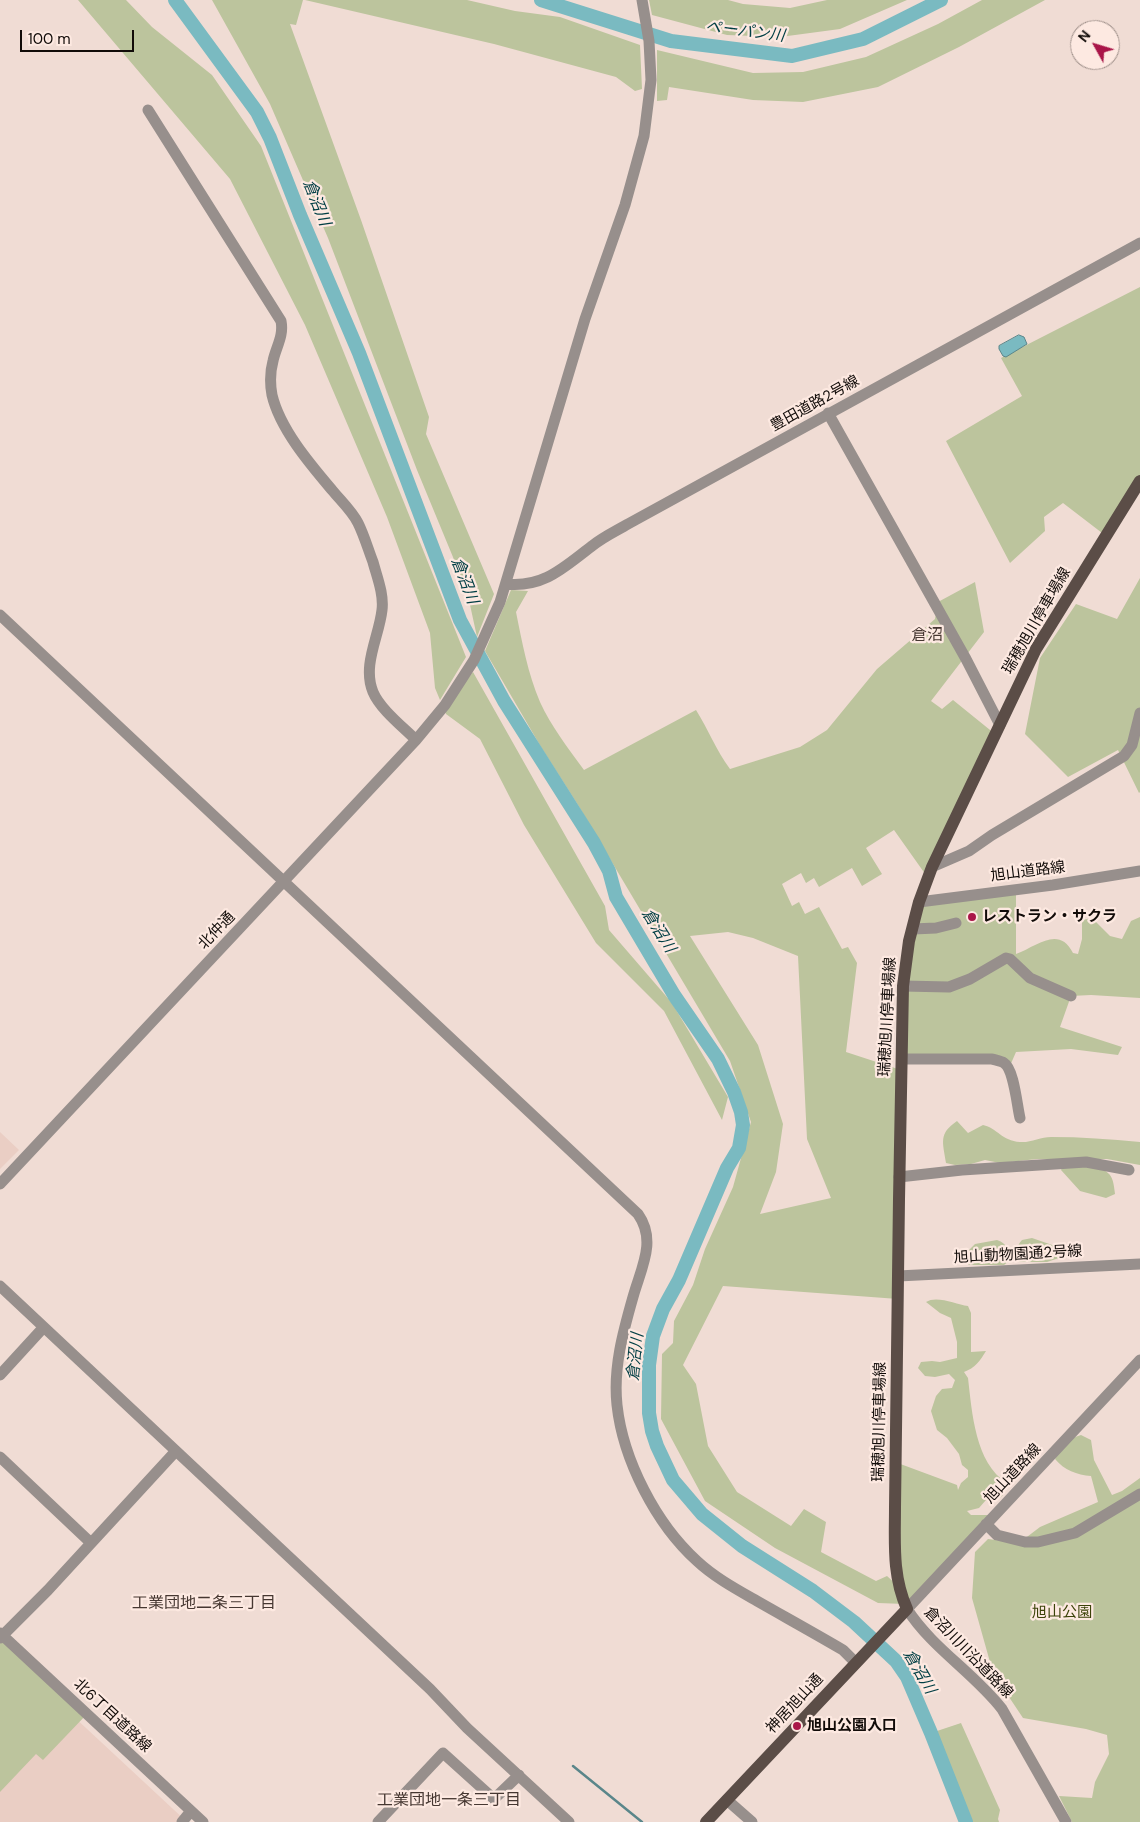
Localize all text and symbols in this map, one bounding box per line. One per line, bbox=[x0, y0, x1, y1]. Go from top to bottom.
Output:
water label: ペーパン川 bbox=[704, 18, 786, 46]
scale bar bbox=[22, 20, 136, 52]
north arrow bbox=[1070, 20, 1120, 70]
text: N bbox=[1074, 27, 1094, 46]
text: 100 m bbox=[28, 29, 71, 49]
water label: 倉沼川 bbox=[298, 177, 334, 229]
street label: 豊田道路2号線 bbox=[768, 372, 862, 436]
water label: 倉沼川 bbox=[446, 555, 482, 607]
street label: 瑞穂旭川停車場線 bbox=[999, 565, 1075, 677]
district label: 倉沼 bbox=[911, 626, 943, 646]
street label: 旭山道路線 bbox=[990, 858, 1066, 886]
water label: 倉沼川 bbox=[637, 906, 679, 956]
place label: レストラン・サクラ bbox=[982, 908, 1117, 926]
street label: 北仲通 bbox=[195, 909, 239, 953]
marker: レストラン・サクラ bbox=[966, 911, 978, 923]
street label: 瑞穂旭川停車場線 bbox=[876, 957, 900, 1077]
street label: 旭山動物園通2号線 bbox=[953, 1243, 1083, 1267]
water label: 倉沼川 bbox=[624, 1332, 648, 1382]
street label: 瑞穂旭川停車場線 bbox=[870, 1362, 890, 1482]
street label: 旭山道路線 bbox=[981, 1440, 1045, 1508]
district label: 工業団地二条三丁目 bbox=[132, 1594, 276, 1614]
street label: 倉沼川川沿道路線 bbox=[920, 1604, 1016, 1702]
park label: 旭山公園 bbox=[1032, 1604, 1092, 1622]
water label: 倉沼川 bbox=[899, 1646, 939, 1698]
street label: 神居旭山通 bbox=[763, 1670, 827, 1738]
street label: 北6丁目道路線 bbox=[70, 1676, 154, 1756]
place label: 旭山公園入口 bbox=[807, 1717, 897, 1735]
marker: 旭山公園入口 bbox=[791, 1720, 803, 1732]
district label: 工業団地一条三丁目 bbox=[377, 1791, 521, 1811]

